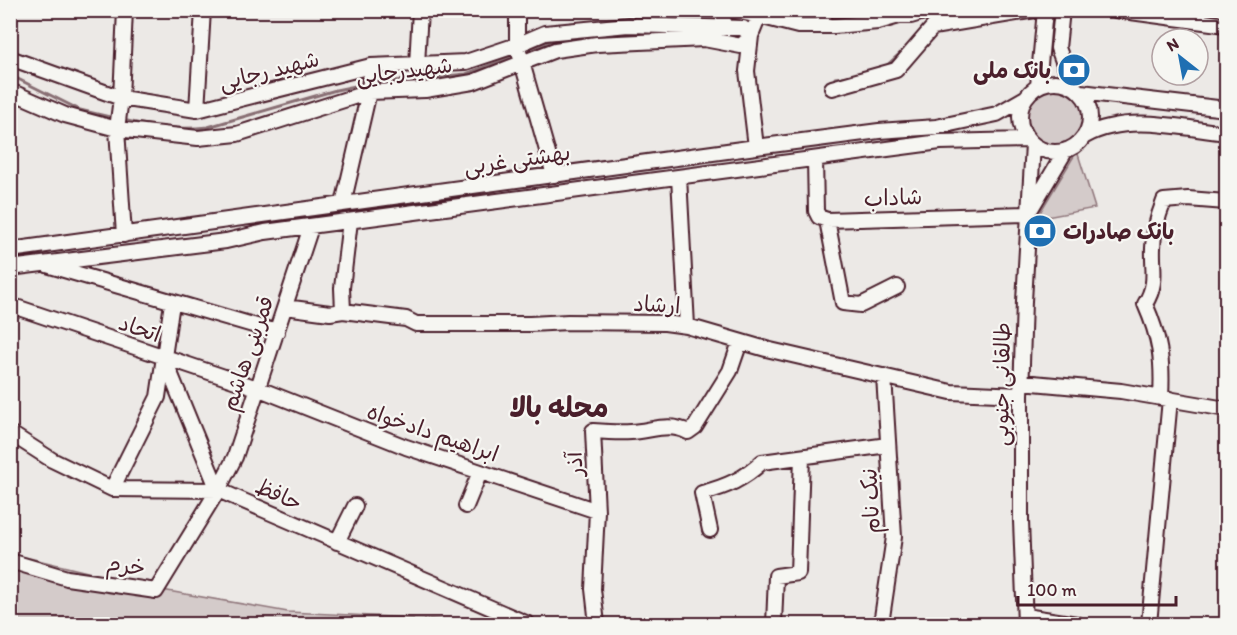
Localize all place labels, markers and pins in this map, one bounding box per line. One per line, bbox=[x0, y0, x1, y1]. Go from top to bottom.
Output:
bank icon: بانک ملی bbox=[1056, 52, 1092, 88]
place label: بانک ملی bbox=[973, 57, 1051, 85]
bank icon: بانک صادرات bbox=[1022, 213, 1058, 249]
place label: بانک صادرات bbox=[1063, 218, 1174, 245]

